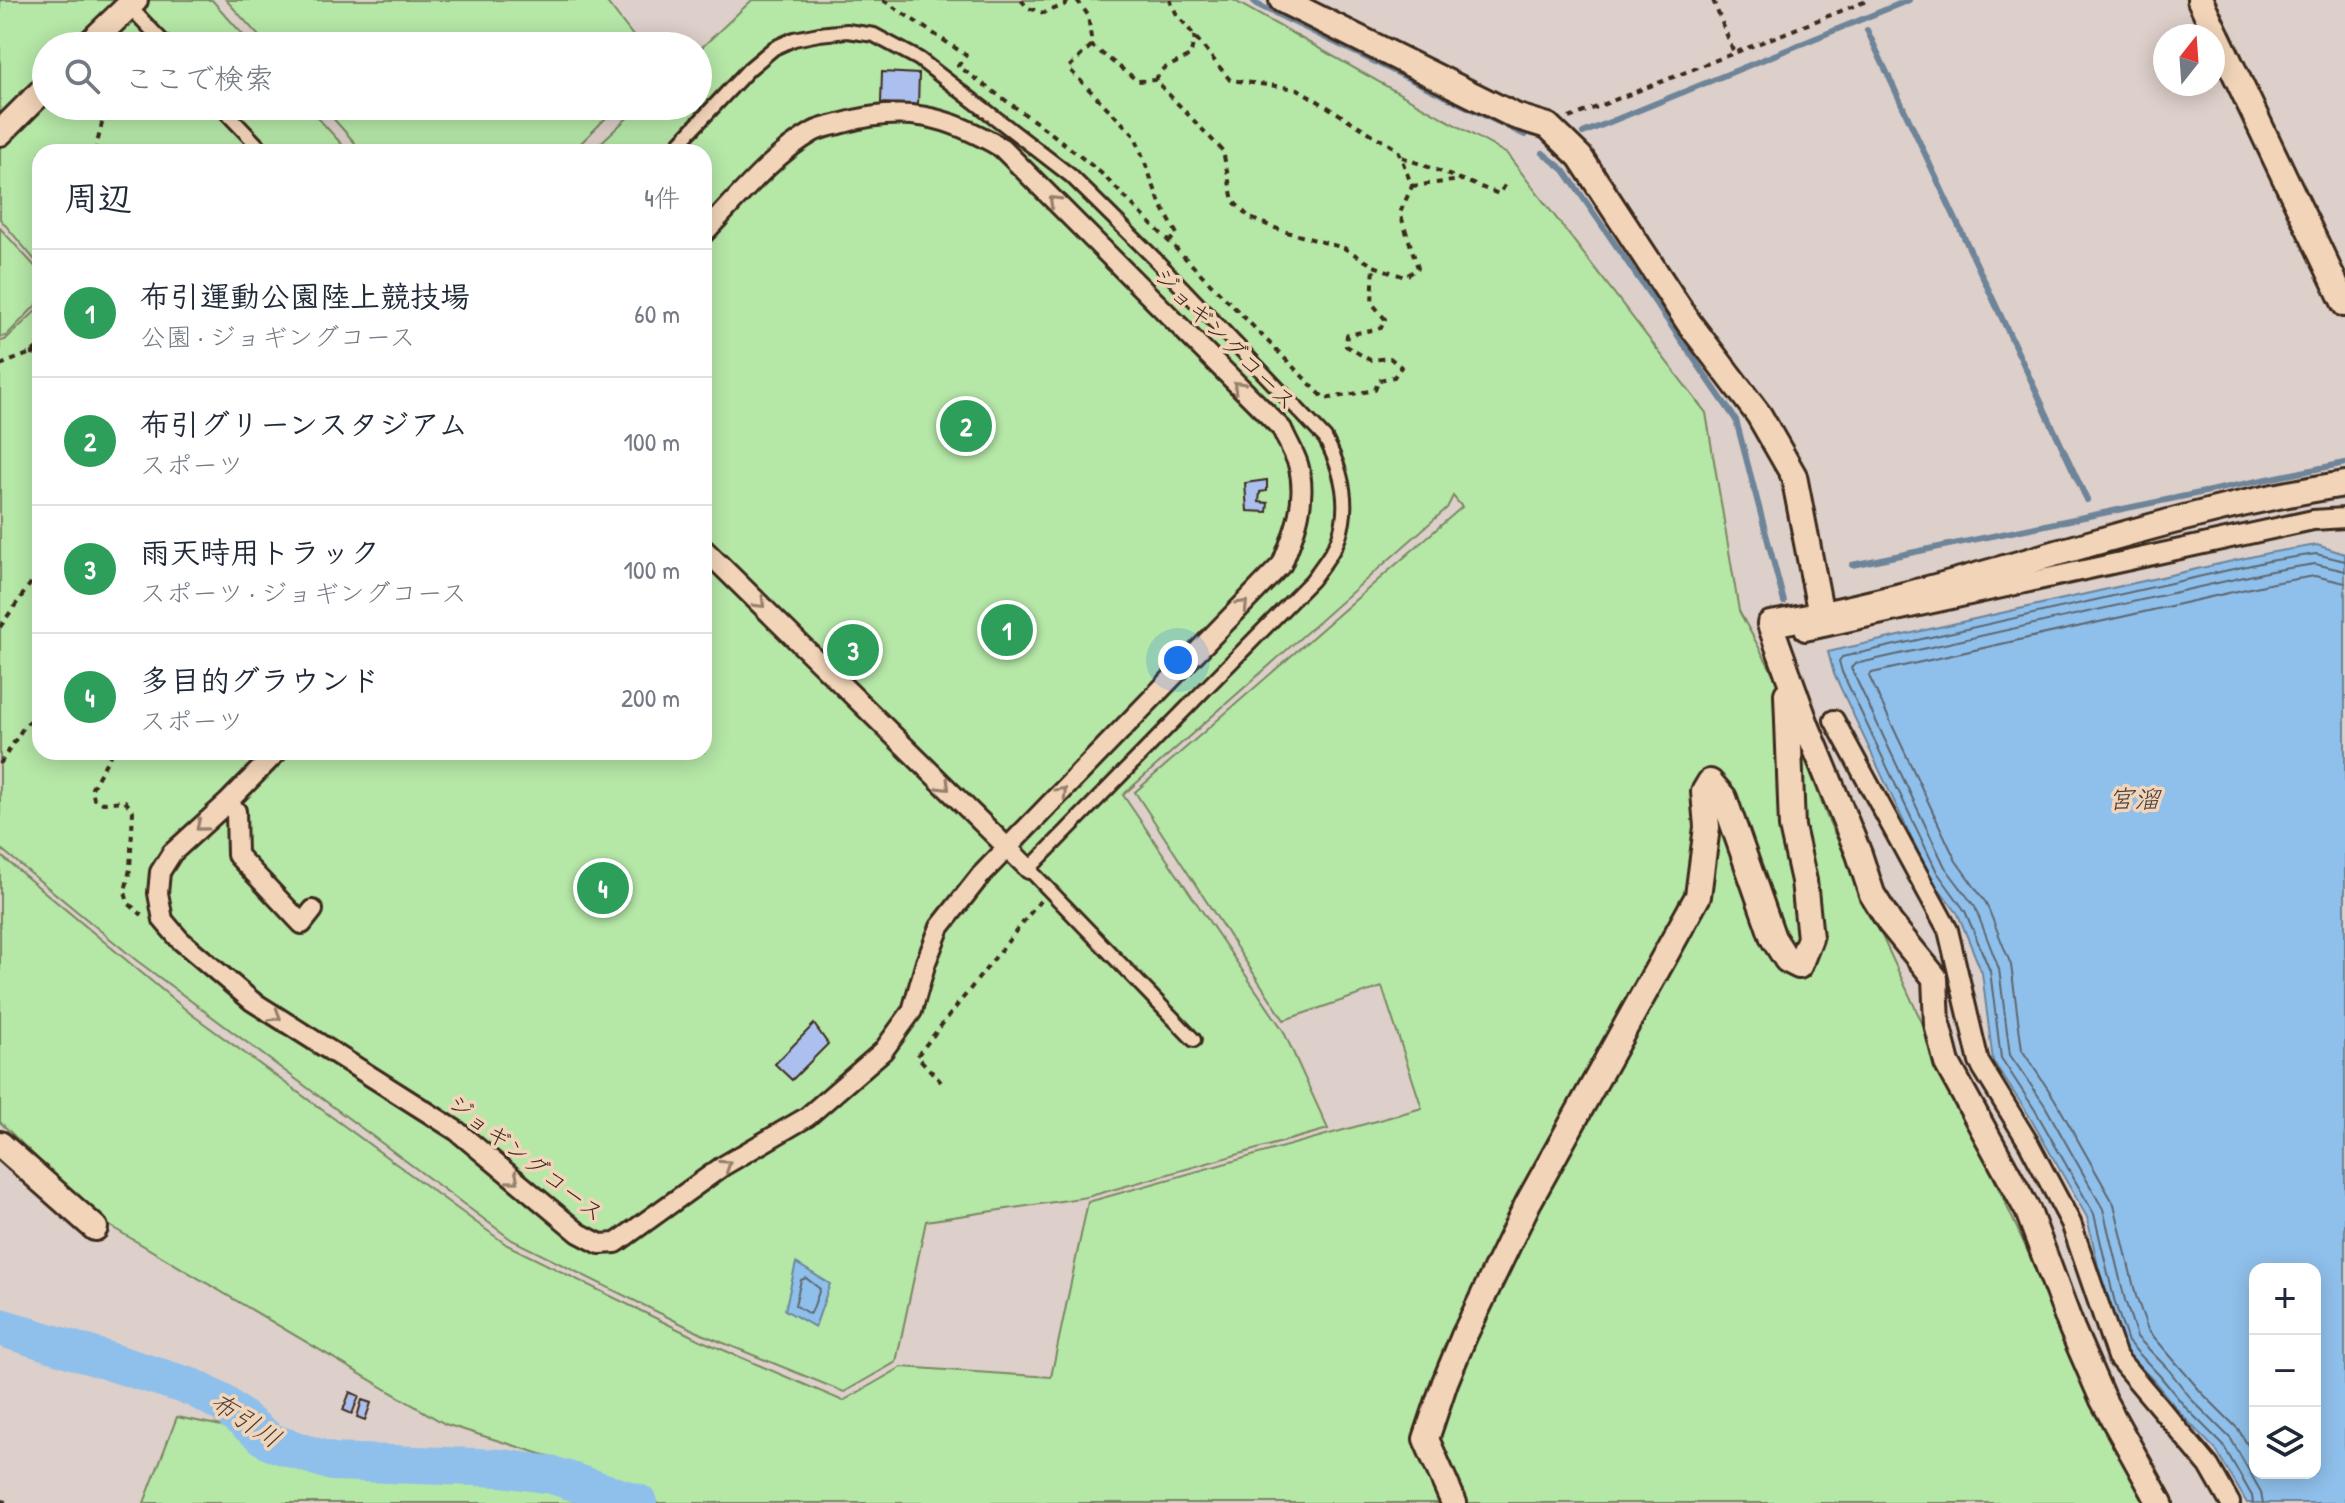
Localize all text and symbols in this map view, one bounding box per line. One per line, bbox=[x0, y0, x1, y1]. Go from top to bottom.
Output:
north arrow bbox=[2153, 24, 2225, 96]
search box bbox=[32, 32, 712, 120]
icon: search bbox=[60, 54, 104, 98]
text: ここで検索 bbox=[124, 58, 274, 98]
text: 周辺 bbox=[64, 175, 132, 221]
text: 4件 bbox=[644, 180, 680, 215]
one-way arrow bbox=[1049, 196, 1064, 210]
street label: ジョギングコース bbox=[1147, 260, 1304, 417]
text: 布引運動公園陸上競技場 bbox=[140, 276, 470, 316]
text: 1 bbox=[85, 296, 95, 331]
text: 60 m bbox=[634, 296, 680, 331]
text: 公園 · ジョギングコース bbox=[140, 319, 416, 354]
one-way arrow bbox=[1233, 380, 1247, 395]
pin: 2 bbox=[940, 396, 992, 456]
text: 布引グリーンスタジアム bbox=[140, 404, 468, 444]
text: 2 bbox=[84, 424, 96, 459]
text: 100 m bbox=[624, 424, 680, 459]
text: スポーツ bbox=[140, 447, 243, 482]
text: 雨天時用トラック bbox=[140, 532, 380, 572]
text: 3 bbox=[84, 552, 96, 587]
text: 100 m bbox=[624, 552, 680, 587]
text: スポーツ · ジョギングコース bbox=[140, 575, 467, 610]
one-way arrow bbox=[751, 594, 765, 608]
one-way arrow bbox=[1233, 599, 1247, 614]
pin: 1 bbox=[981, 600, 1033, 660]
pin: 3 bbox=[827, 620, 879, 680]
your location bbox=[1158, 640, 1198, 680]
text: 多目的グラウンド bbox=[140, 660, 380, 700]
text: 4 bbox=[85, 680, 95, 715]
text: 200 m bbox=[621, 680, 680, 715]
text: スポーツ bbox=[140, 703, 243, 738]
one-way arrow bbox=[936, 776, 950, 791]
water label: 宮溜 bbox=[2108, 781, 2162, 816]
one-way arrow bbox=[1053, 787, 1067, 801]
one-way arrow bbox=[195, 816, 210, 831]
pin: 4 bbox=[577, 858, 629, 918]
one-way arrow bbox=[267, 1006, 282, 1022]
street label: ジョギングコース bbox=[442, 1086, 612, 1228]
one-way arrow bbox=[717, 1159, 732, 1174]
one-way arrow bbox=[504, 1169, 519, 1184]
map controls bbox=[2249, 1263, 2321, 1479]
button: + bbox=[2249, 1263, 2321, 1335]
button: − bbox=[2249, 1335, 2321, 1407]
water label: 布引川 bbox=[204, 1384, 289, 1456]
button: layers bbox=[2249, 1407, 2321, 1479]

